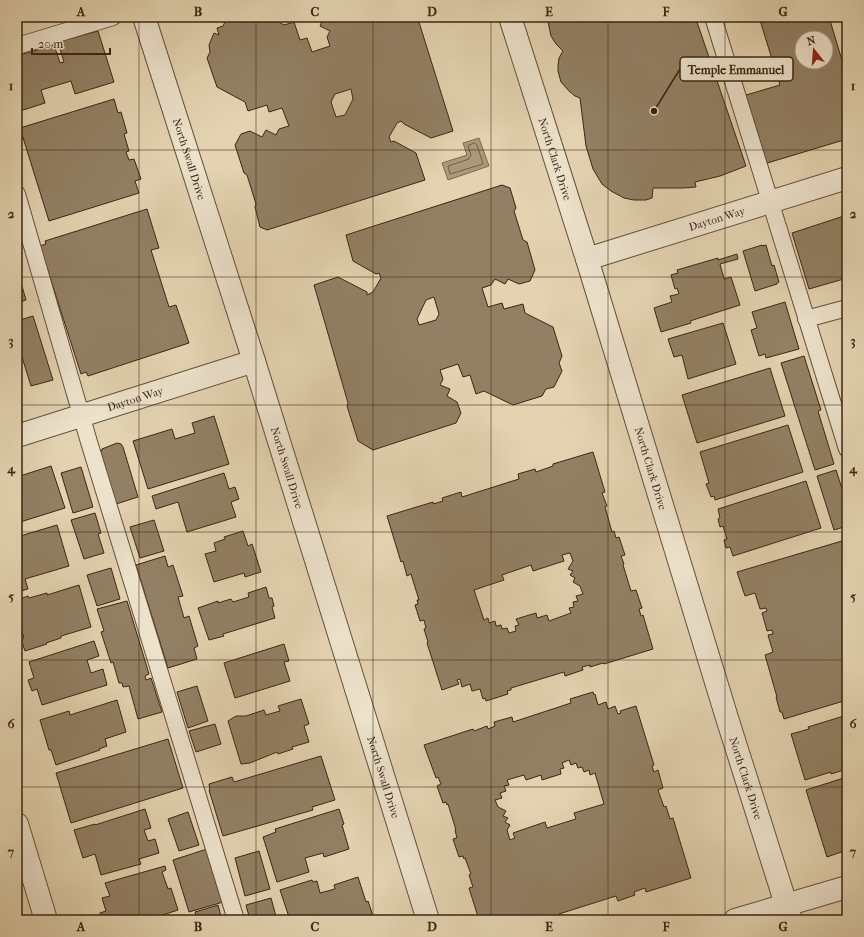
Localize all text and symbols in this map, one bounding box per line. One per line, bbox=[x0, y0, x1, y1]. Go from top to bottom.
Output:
text: A bbox=[76, 4, 86, 19]
text: B bbox=[194, 4, 203, 19]
text: C bbox=[311, 4, 320, 19]
text: D bbox=[427, 4, 437, 19]
text: E bbox=[545, 4, 553, 19]
text: F bbox=[662, 4, 670, 19]
text: G bbox=[778, 4, 788, 19]
scale bar bbox=[32, 30, 110, 56]
north arrow bbox=[794, 30, 834, 70]
text: N bbox=[805, 33, 818, 48]
text: 20 m bbox=[38, 37, 63, 51]
callout: Temple Emmanuel bbox=[680, 57, 793, 81]
text: Temple Emmanuel bbox=[687, 63, 785, 78]
text: 1 bbox=[9, 78, 14, 93]
text: 1 bbox=[851, 78, 856, 93]
street label: North Swall Drive bbox=[170, 116, 209, 202]
street label: North Clark Drive bbox=[536, 116, 575, 202]
street label: Dayton Way bbox=[687, 203, 748, 233]
text: 2 bbox=[8, 206, 15, 221]
text: 2 bbox=[850, 206, 857, 221]
text: 3 bbox=[8, 333, 14, 349]
text: 3 bbox=[850, 333, 856, 349]
street label: Dayton Way bbox=[105, 383, 166, 414]
street label: North Swall Drive bbox=[268, 425, 306, 511]
street label: North Clark Drive bbox=[632, 425, 670, 512]
text: 4 bbox=[6, 461, 16, 477]
text: 4 bbox=[848, 461, 858, 477]
text: 5 bbox=[8, 589, 14, 604]
text: 5 bbox=[850, 589, 856, 604]
text: 6 bbox=[7, 716, 15, 731]
text: 6 bbox=[849, 716, 857, 731]
street label: North Swall Drive bbox=[365, 735, 403, 820]
street label: North Clark Drive bbox=[727, 735, 765, 822]
text: 7 bbox=[7, 844, 15, 859]
text: 7 bbox=[849, 844, 857, 859]
text: A bbox=[76, 919, 86, 934]
text: B bbox=[194, 919, 203, 934]
text: C bbox=[311, 919, 320, 934]
text: D bbox=[427, 919, 437, 934]
text: E bbox=[545, 919, 553, 934]
text: F bbox=[662, 919, 670, 934]
text: G bbox=[778, 919, 788, 934]

